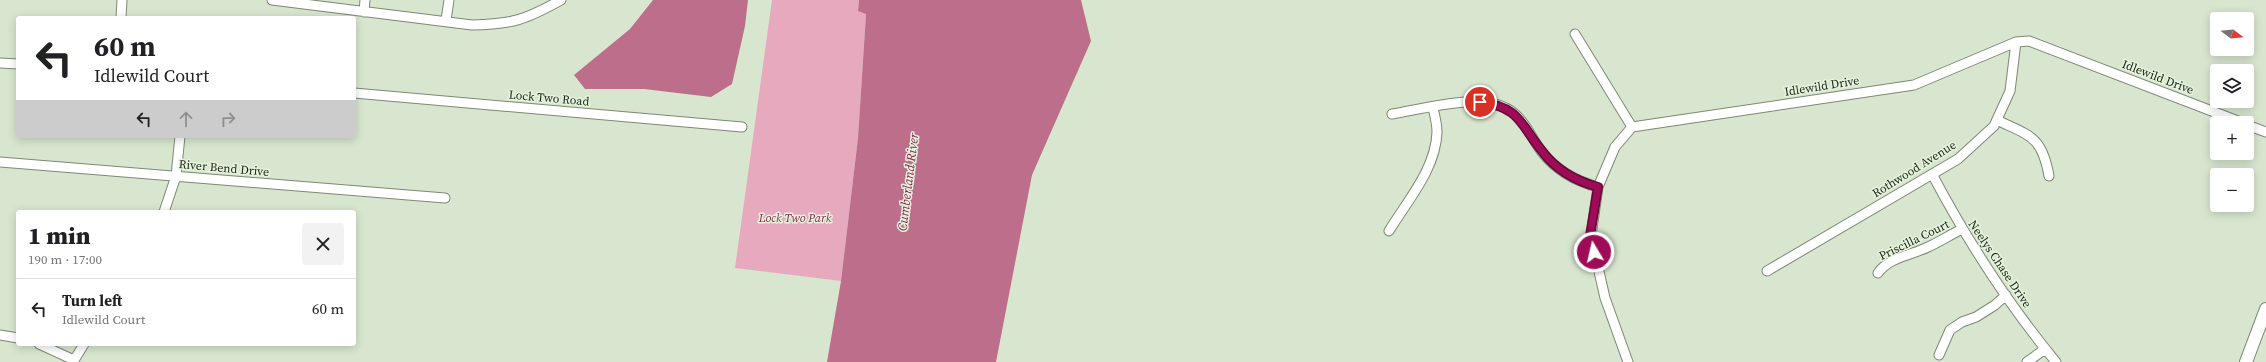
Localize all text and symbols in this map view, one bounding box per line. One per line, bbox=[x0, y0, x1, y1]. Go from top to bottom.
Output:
north arrow bbox=[2210, 12, 2254, 56]
map controls bbox=[2210, 12, 2254, 212]
text: 60 m bbox=[94, 27, 156, 65]
icon: left bbox=[28, 32, 80, 84]
street label: Idlewild Drive bbox=[2120, 56, 2196, 98]
text: Idlewild Court bbox=[94, 63, 209, 88]
button: layers bbox=[2210, 64, 2254, 108]
street label: Idlewild Drive bbox=[1783, 72, 1861, 100]
pin bbox=[1463, 85, 1497, 119]
street label: Lock Two Road bbox=[508, 87, 590, 110]
icon: arrive bbox=[1469, 91, 1491, 113]
icon: left bbox=[133, 108, 155, 130]
icon: ahead bbox=[175, 108, 197, 130]
icon: right bbox=[217, 108, 239, 130]
button: + bbox=[2210, 116, 2254, 160]
water label: Cumberland River bbox=[894, 131, 923, 232]
street label: Rothwood Avenue bbox=[1869, 137, 1959, 201]
street label: River Bend Drive bbox=[178, 156, 270, 180]
button: − bbox=[2210, 168, 2254, 212]
park label: Lock Two Park bbox=[758, 210, 832, 226]
street label: Priscilla Court bbox=[1876, 216, 1952, 264]
street label: Neelys Chase Drive bbox=[1965, 217, 2035, 311]
text: 1 min bbox=[28, 219, 91, 252]
button: close bbox=[302, 223, 344, 265]
position arrow bbox=[1573, 231, 1615, 273]
text: 190 m · 17:00 bbox=[28, 251, 102, 268]
text: Turn left bbox=[62, 290, 122, 311]
icon: left bbox=[28, 298, 50, 320]
text: 60 m bbox=[312, 298, 344, 319]
text: Idlewild Court bbox=[62, 311, 145, 328]

